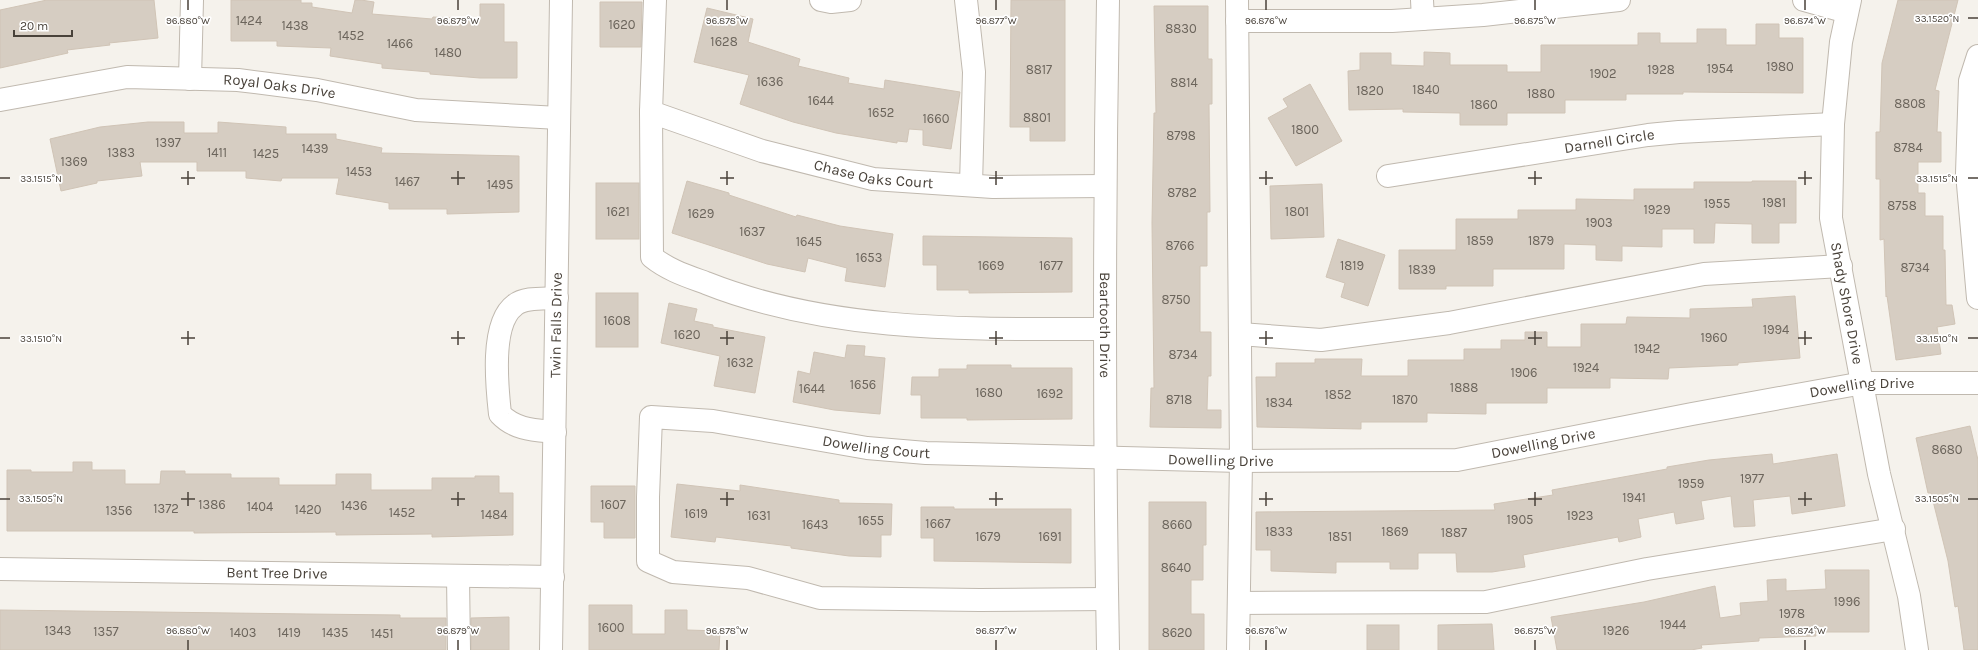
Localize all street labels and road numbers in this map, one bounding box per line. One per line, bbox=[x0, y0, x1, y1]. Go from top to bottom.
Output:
street label: Royal Oaks Drive bbox=[223, 71, 337, 103]
street label: Darnell Circle bbox=[1563, 125, 1655, 157]
street label: Chase Oaks Court bbox=[812, 155, 934, 192]
street label: Shady Shore Drive bbox=[1827, 241, 1867, 366]
street label: Twin Falls Drive bbox=[546, 272, 566, 378]
street label: Beartooth Drive bbox=[1096, 272, 1114, 378]
street label: Dowelling Drive bbox=[1808, 373, 1914, 402]
street label: Dowelling Drive bbox=[1490, 424, 1597, 462]
street label: Dowelling Court bbox=[821, 431, 931, 462]
street label: Dowelling Drive bbox=[1168, 450, 1274, 470]
street label: Bent Tree Drive bbox=[226, 563, 328, 583]

